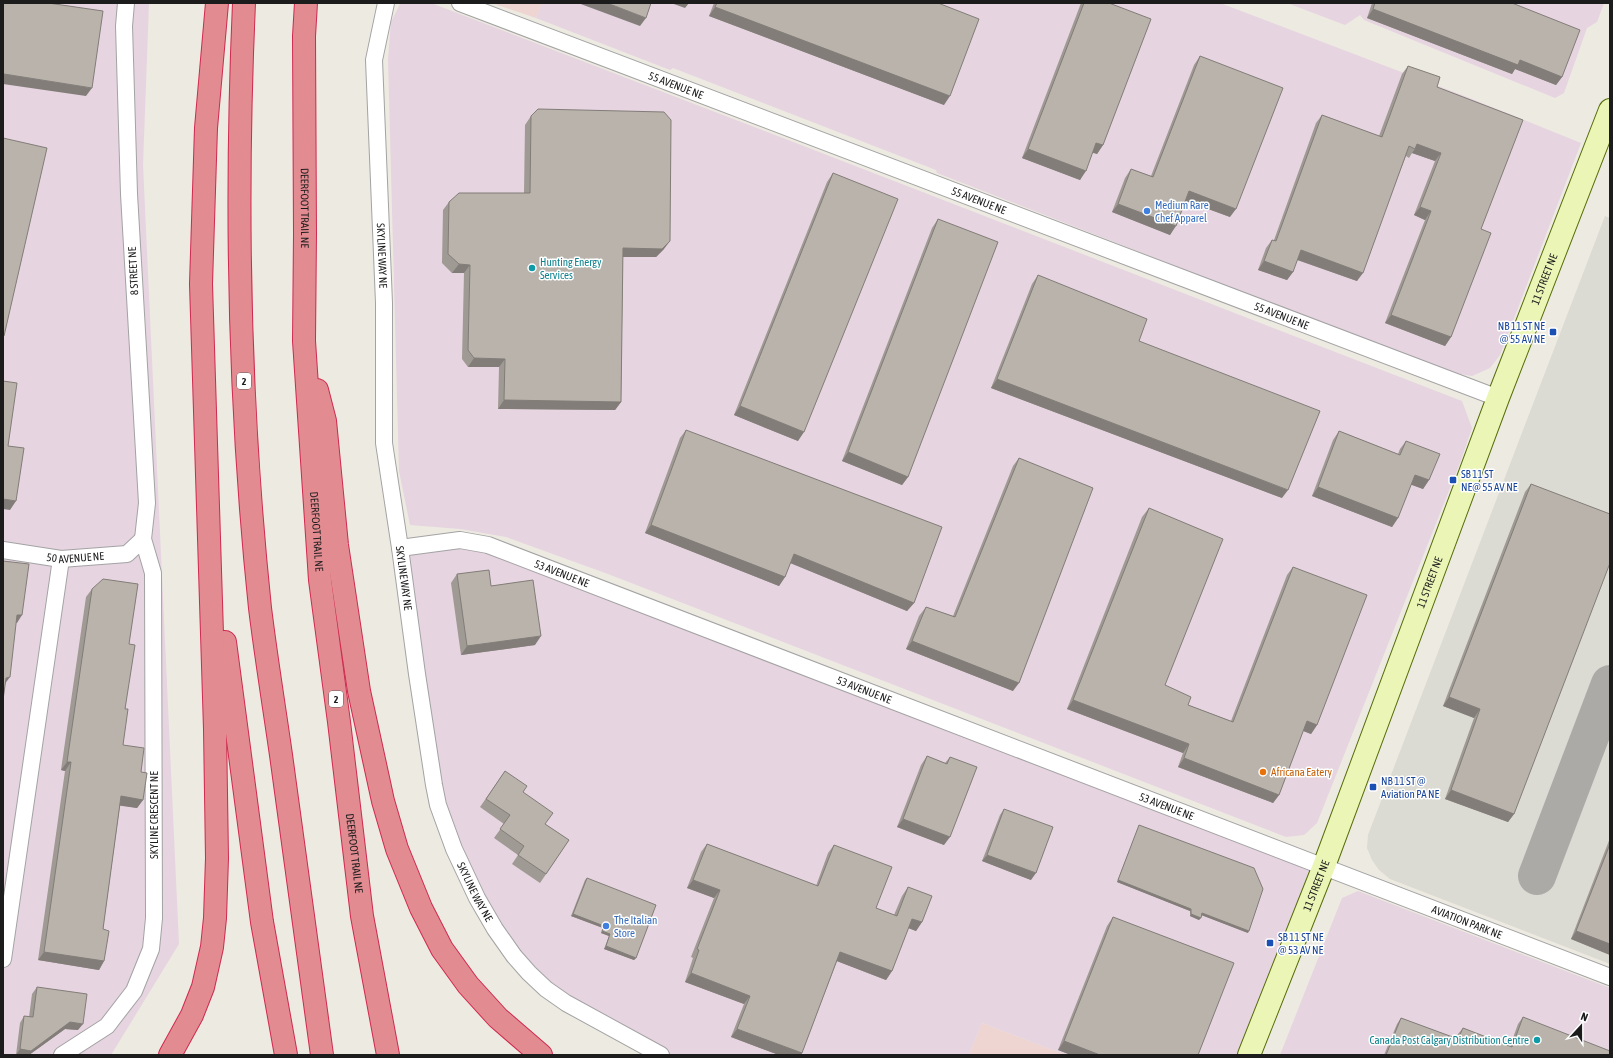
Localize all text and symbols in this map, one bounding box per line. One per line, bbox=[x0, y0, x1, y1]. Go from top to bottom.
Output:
street label: 55 AVENUE NE bbox=[647, 69, 705, 101]
street label: DEERFOOT TRAIL NE bbox=[299, 168, 311, 248]
street label: 55 AVENUE NE bbox=[950, 185, 1008, 216]
place label: Medium Rare Chef Apparel bbox=[1155, 199, 1209, 224]
marker: Medium Rare Chef Apparel bbox=[1142, 206, 1152, 216]
street label: SKYLINE WAY NE bbox=[375, 223, 389, 289]
street label: 8 STREET NE bbox=[126, 246, 140, 296]
street label: 11 STREET NE bbox=[1529, 252, 1560, 307]
place label: Hunting Energy Services bbox=[540, 256, 602, 281]
marker: Hunting Energy Services bbox=[527, 263, 537, 273]
street label: 55 AVENUE NE bbox=[1253, 300, 1311, 332]
place label: NB 11 ST NE @ 55 AV NE bbox=[1498, 320, 1545, 345]
marker: NB 11 ST NE @ 55 AV NE bbox=[1548, 327, 1558, 337]
road number: 2 bbox=[237, 373, 251, 389]
place label: SB 11 ST NE@ 55 AV NE bbox=[1461, 468, 1518, 493]
marker: SB 11 ST NE@ 55 AV NE bbox=[1448, 475, 1458, 485]
street label: DEERFOOT TRAIL NE bbox=[308, 491, 325, 572]
street label: SKYLINE WAY NE bbox=[394, 545, 414, 611]
street label: 50 AVENUE NE bbox=[46, 550, 105, 565]
street label: 11 STREET NE bbox=[1414, 555, 1445, 610]
street label: 53 AVENUE NE bbox=[533, 557, 591, 589]
street label: 53 AVENUE NE bbox=[835, 674, 893, 706]
road number: 2 bbox=[329, 691, 343, 707]
place label: Africana Eatery bbox=[1271, 766, 1332, 778]
marker: Africana Eatery bbox=[1258, 767, 1268, 777]
street label: SKYLINE CRESCENT NE bbox=[148, 771, 160, 859]
place label: NB 11 ST @ Aviation PA NE bbox=[1381, 775, 1440, 800]
marker: NB 11 ST @ Aviation PA NE bbox=[1368, 782, 1378, 792]
street label: 53 AVENUE NE bbox=[1137, 790, 1196, 822]
street label: DEERFOOT TRAIL NE bbox=[344, 813, 365, 894]
street label: 11 STREET NE bbox=[1301, 858, 1332, 913]
street label: SKYLINE WAY NE bbox=[455, 860, 495, 924]
street label: AVIATION PARK NE bbox=[1430, 903, 1504, 941]
place label: The Italian Store bbox=[614, 914, 657, 939]
marker: The Italian Store bbox=[601, 921, 611, 931]
place label: SB 11 ST NE @ 53 AV NE bbox=[1278, 931, 1324, 956]
marker: SB 11 ST NE @ 53 AV NE bbox=[1265, 938, 1275, 948]
north arrow bbox=[1561, 1006, 1601, 1046]
text: N bbox=[1579, 1010, 1590, 1023]
place label: Canada Post Calgary Distribution Centre bbox=[1369, 1034, 1529, 1046]
marker: Canada Post Calgary Distribution Centre bbox=[1532, 1035, 1542, 1045]

